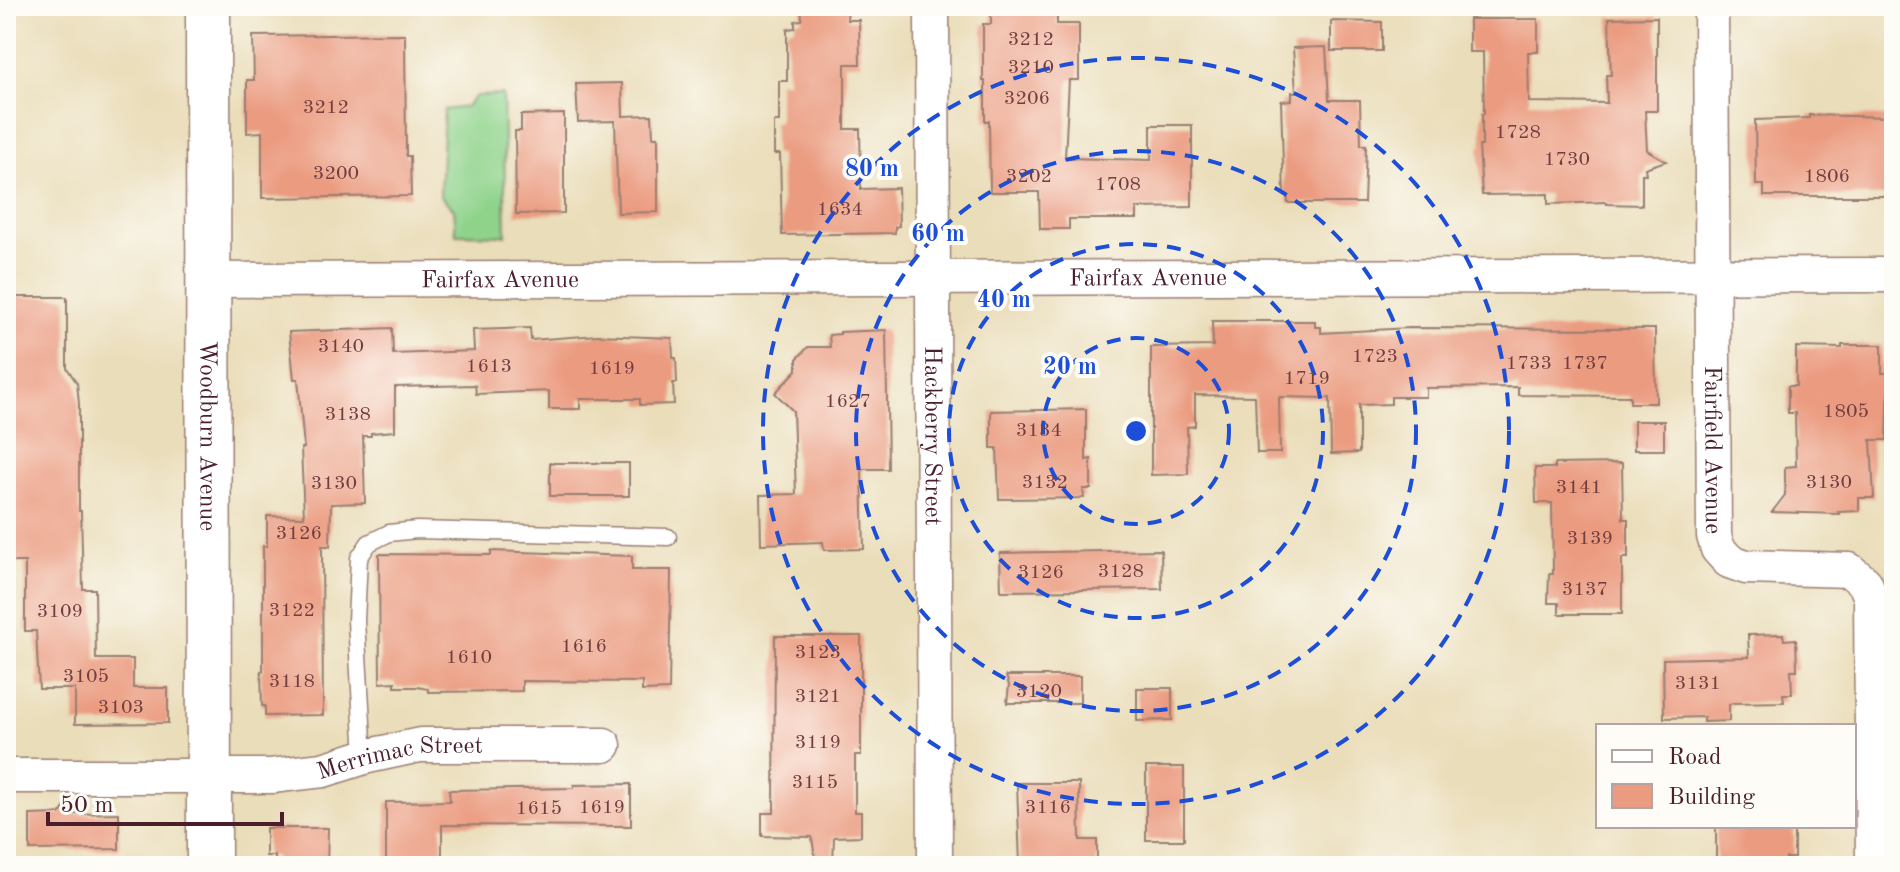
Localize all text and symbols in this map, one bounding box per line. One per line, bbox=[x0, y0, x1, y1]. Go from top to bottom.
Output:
house number: 3212 bbox=[1008, 30, 1054, 50]
house number: 3210 bbox=[1008, 58, 1054, 78]
house number: 3206 bbox=[1004, 89, 1050, 109]
house number: 3212 bbox=[303, 98, 349, 118]
house number: 1728 bbox=[1495, 123, 1541, 143]
house number: 1730 bbox=[1544, 150, 1590, 170]
text: 80 m bbox=[845, 158, 899, 182]
house number: 3200 bbox=[313, 164, 359, 184]
house number: 3202 bbox=[1006, 167, 1052, 187]
house number: 1806 bbox=[1804, 167, 1850, 187]
house number: 1708 bbox=[1095, 175, 1141, 195]
house number: 1634 bbox=[817, 200, 863, 220]
text: 60 m bbox=[911, 223, 965, 247]
street label: Fairfax Avenue bbox=[1069, 267, 1227, 291]
street label: Fairfax Avenue bbox=[421, 269, 579, 293]
text: 40 m bbox=[977, 289, 1031, 313]
house number: 3140 bbox=[318, 337, 364, 357]
street label: Woodburn Avenue bbox=[194, 341, 219, 531]
street label: Hackberry Street bbox=[919, 346, 944, 526]
house number: 1723 bbox=[1352, 347, 1398, 367]
house number: 1733 bbox=[1506, 354, 1552, 374]
house number: 1737 bbox=[1562, 354, 1608, 374]
text: 20 m bbox=[1043, 356, 1097, 380]
house number: 1613 bbox=[466, 357, 512, 377]
house number: 1619 bbox=[589, 359, 635, 379]
street label: Fairfield Avenue bbox=[1699, 366, 1724, 534]
house number: 1719 bbox=[1284, 369, 1330, 389]
house number: 1627 bbox=[825, 392, 871, 412]
house number: 1805 bbox=[1823, 402, 1869, 422]
house number: 3138 bbox=[325, 405, 371, 425]
centre of rings bbox=[1122, 417, 1150, 445]
house number: 3134 bbox=[1016, 421, 1062, 441]
house number: 3132 bbox=[1022, 473, 1068, 493]
house number: 3130 bbox=[1806, 473, 1852, 493]
house number: 3130 bbox=[311, 474, 357, 494]
house number: 3141 bbox=[1556, 478, 1602, 498]
house number: 3126 bbox=[276, 524, 322, 544]
house number: 3139 bbox=[1567, 529, 1613, 549]
house number: 3128 bbox=[1098, 562, 1144, 582]
house number: 3126 bbox=[1018, 563, 1064, 583]
house number: 3137 bbox=[1562, 580, 1608, 600]
house number: 3122 bbox=[269, 601, 315, 621]
house number: 3109 bbox=[37, 602, 83, 622]
house number: 1616 bbox=[561, 637, 607, 657]
house number: 3123 bbox=[795, 643, 841, 663]
house number: 1610 bbox=[446, 648, 492, 668]
house number: 3105 bbox=[63, 667, 109, 687]
house number: 3118 bbox=[269, 672, 315, 692]
house number: 3131 bbox=[1675, 674, 1721, 694]
house number: 3120 bbox=[1016, 682, 1062, 702]
house number: 3121 bbox=[795, 687, 841, 707]
house number: 3103 bbox=[98, 698, 144, 718]
legend bbox=[1596, 724, 1856, 828]
house number: 3119 bbox=[795, 733, 841, 753]
street label: Merrimac Street bbox=[314, 735, 483, 785]
text: Road bbox=[1668, 746, 1721, 770]
house number: 3115 bbox=[792, 773, 838, 793]
scale bar bbox=[48, 776, 282, 826]
text: Building bbox=[1668, 786, 1755, 810]
text: 50 m bbox=[60, 794, 114, 818]
house number: 1619 bbox=[579, 798, 625, 818]
house number: 3116 bbox=[1025, 798, 1071, 818]
house number: 1615 bbox=[516, 799, 562, 819]

